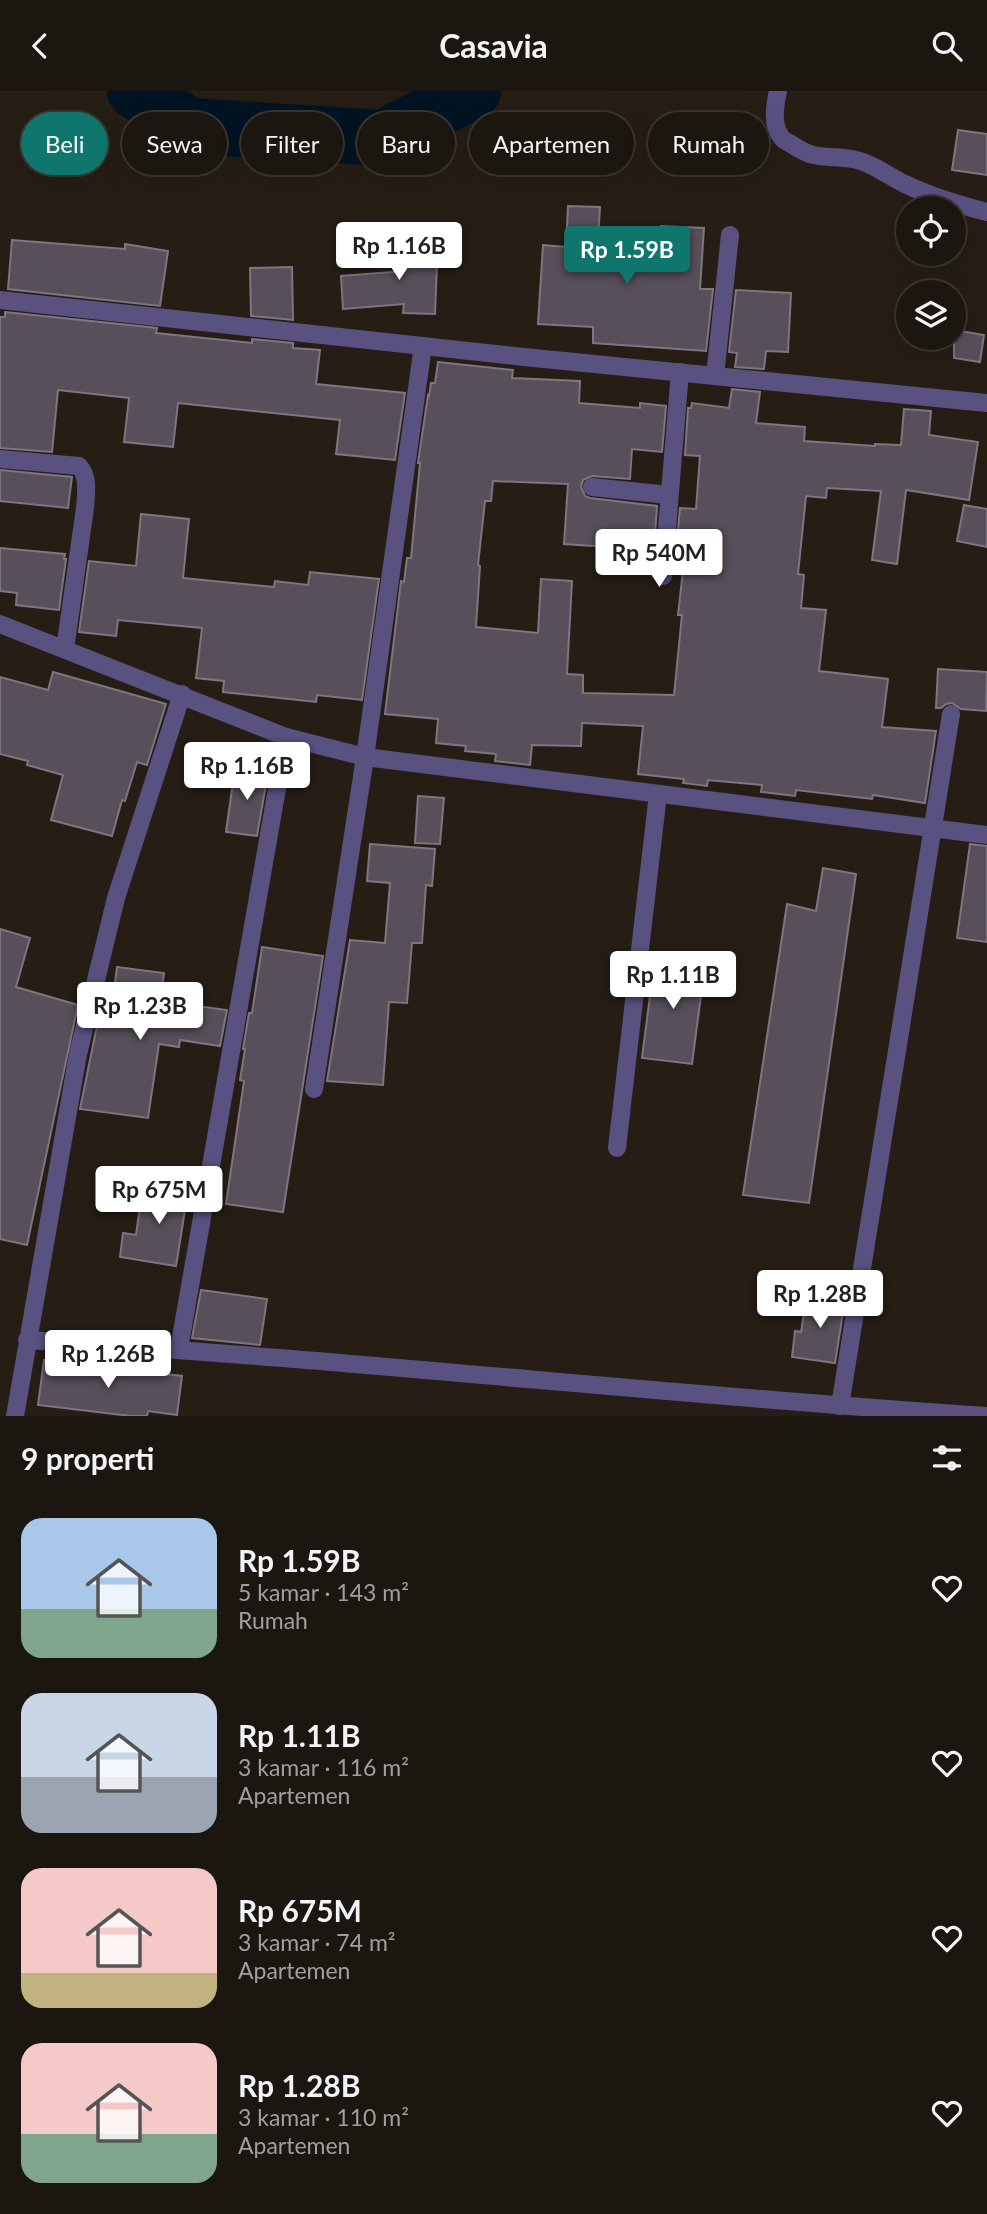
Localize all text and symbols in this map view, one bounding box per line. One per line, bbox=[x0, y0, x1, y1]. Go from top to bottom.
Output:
text: Casavia bbox=[439, 26, 548, 65]
icon: back bbox=[21, 27, 59, 65]
icon: search bbox=[928, 27, 966, 65]
chip: Beli bbox=[21, 112, 108, 175]
chip: Sewa bbox=[122, 112, 227, 175]
chip: Filter bbox=[241, 112, 343, 175]
chip: Baru bbox=[357, 112, 455, 175]
chip: Apartemen bbox=[469, 112, 634, 175]
chip: Rumah bbox=[648, 112, 769, 175]
map controls bbox=[896, 196, 966, 350]
button: locate bbox=[896, 196, 966, 266]
pin: Rp 1.16B bbox=[327, 223, 471, 282]
pin: Rp 1.59B bbox=[555, 227, 699, 286]
text: Rp 1.16B bbox=[352, 231, 446, 259]
text: Rp 1.59B bbox=[580, 235, 674, 263]
button: layers bbox=[896, 280, 966, 350]
pin: Rp 540M bbox=[594, 529, 724, 589]
text: Rp 540M bbox=[611, 538, 707, 566]
pin: Rp 1.16B bbox=[175, 743, 319, 802]
text: Rp 1.16B bbox=[200, 751, 294, 779]
pin: Rp 1.11B bbox=[601, 951, 745, 1011]
text: Rp 1.11B bbox=[626, 960, 720, 988]
pin: Rp 1.23B bbox=[68, 983, 212, 1042]
text: Rp 1.23B bbox=[93, 991, 187, 1019]
pin: Rp 675M bbox=[94, 1167, 224, 1226]
text: Rp 675M bbox=[111, 1175, 207, 1203]
pin: Rp 1.28B bbox=[748, 1271, 892, 1330]
text: Rp 1.28B bbox=[773, 1279, 867, 1307]
pin: Rp 1.26B bbox=[36, 1331, 180, 1390]
text: Rp 1.26B bbox=[61, 1339, 155, 1367]
icon: filters bbox=[928, 1439, 966, 1477]
text: 9 properti bbox=[21, 1440, 154, 1476]
text: Rp 1.59B bbox=[238, 1542, 361, 1578]
icon: home bbox=[77, 1546, 161, 1630]
icon: heart bbox=[928, 1569, 966, 1607]
text: 5 kamar · 143 m² bbox=[238, 1578, 409, 1606]
text: Rumah bbox=[238, 1606, 308, 1634]
text: Rp 1.11B bbox=[238, 1717, 361, 1753]
icon: home bbox=[77, 1721, 161, 1805]
icon: heart bbox=[928, 1744, 966, 1782]
text: 3 kamar · 116 m² bbox=[238, 1753, 409, 1781]
text: Apartemen bbox=[238, 1781, 350, 1809]
text: Rp 675M bbox=[238, 1892, 362, 1928]
icon: home bbox=[77, 1896, 161, 1980]
icon: heart bbox=[928, 1919, 966, 1957]
text: 3 kamar · 74 m² bbox=[238, 1928, 396, 1956]
text: Apartemen bbox=[238, 1956, 350, 1984]
text: Rp 1.28B bbox=[238, 2067, 361, 2103]
icon: home bbox=[77, 2071, 161, 2155]
icon: heart bbox=[928, 2094, 966, 2132]
text: 3 kamar · 110 m² bbox=[238, 2103, 409, 2131]
text: Apartemen bbox=[238, 2131, 350, 2159]

